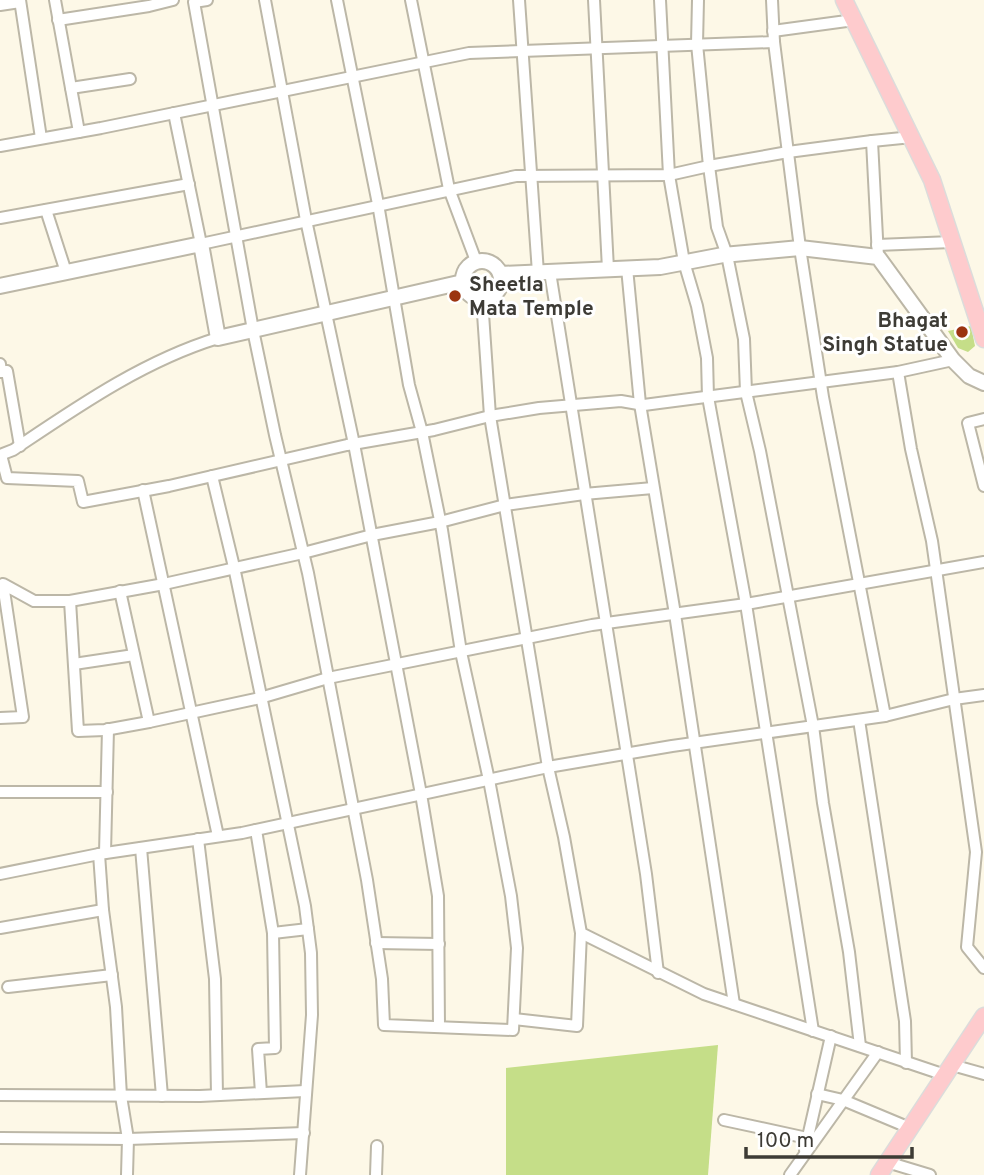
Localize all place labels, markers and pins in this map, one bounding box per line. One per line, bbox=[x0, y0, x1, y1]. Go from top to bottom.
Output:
place label: Sheetla Mata Temple bbox=[469, 272, 594, 323]
marker: Sheetla Mata Temple bbox=[447, 288, 463, 304]
place label: Bhagat Singh Statue bbox=[822, 308, 948, 359]
marker: Bhagat Singh Statue bbox=[954, 324, 970, 340]

